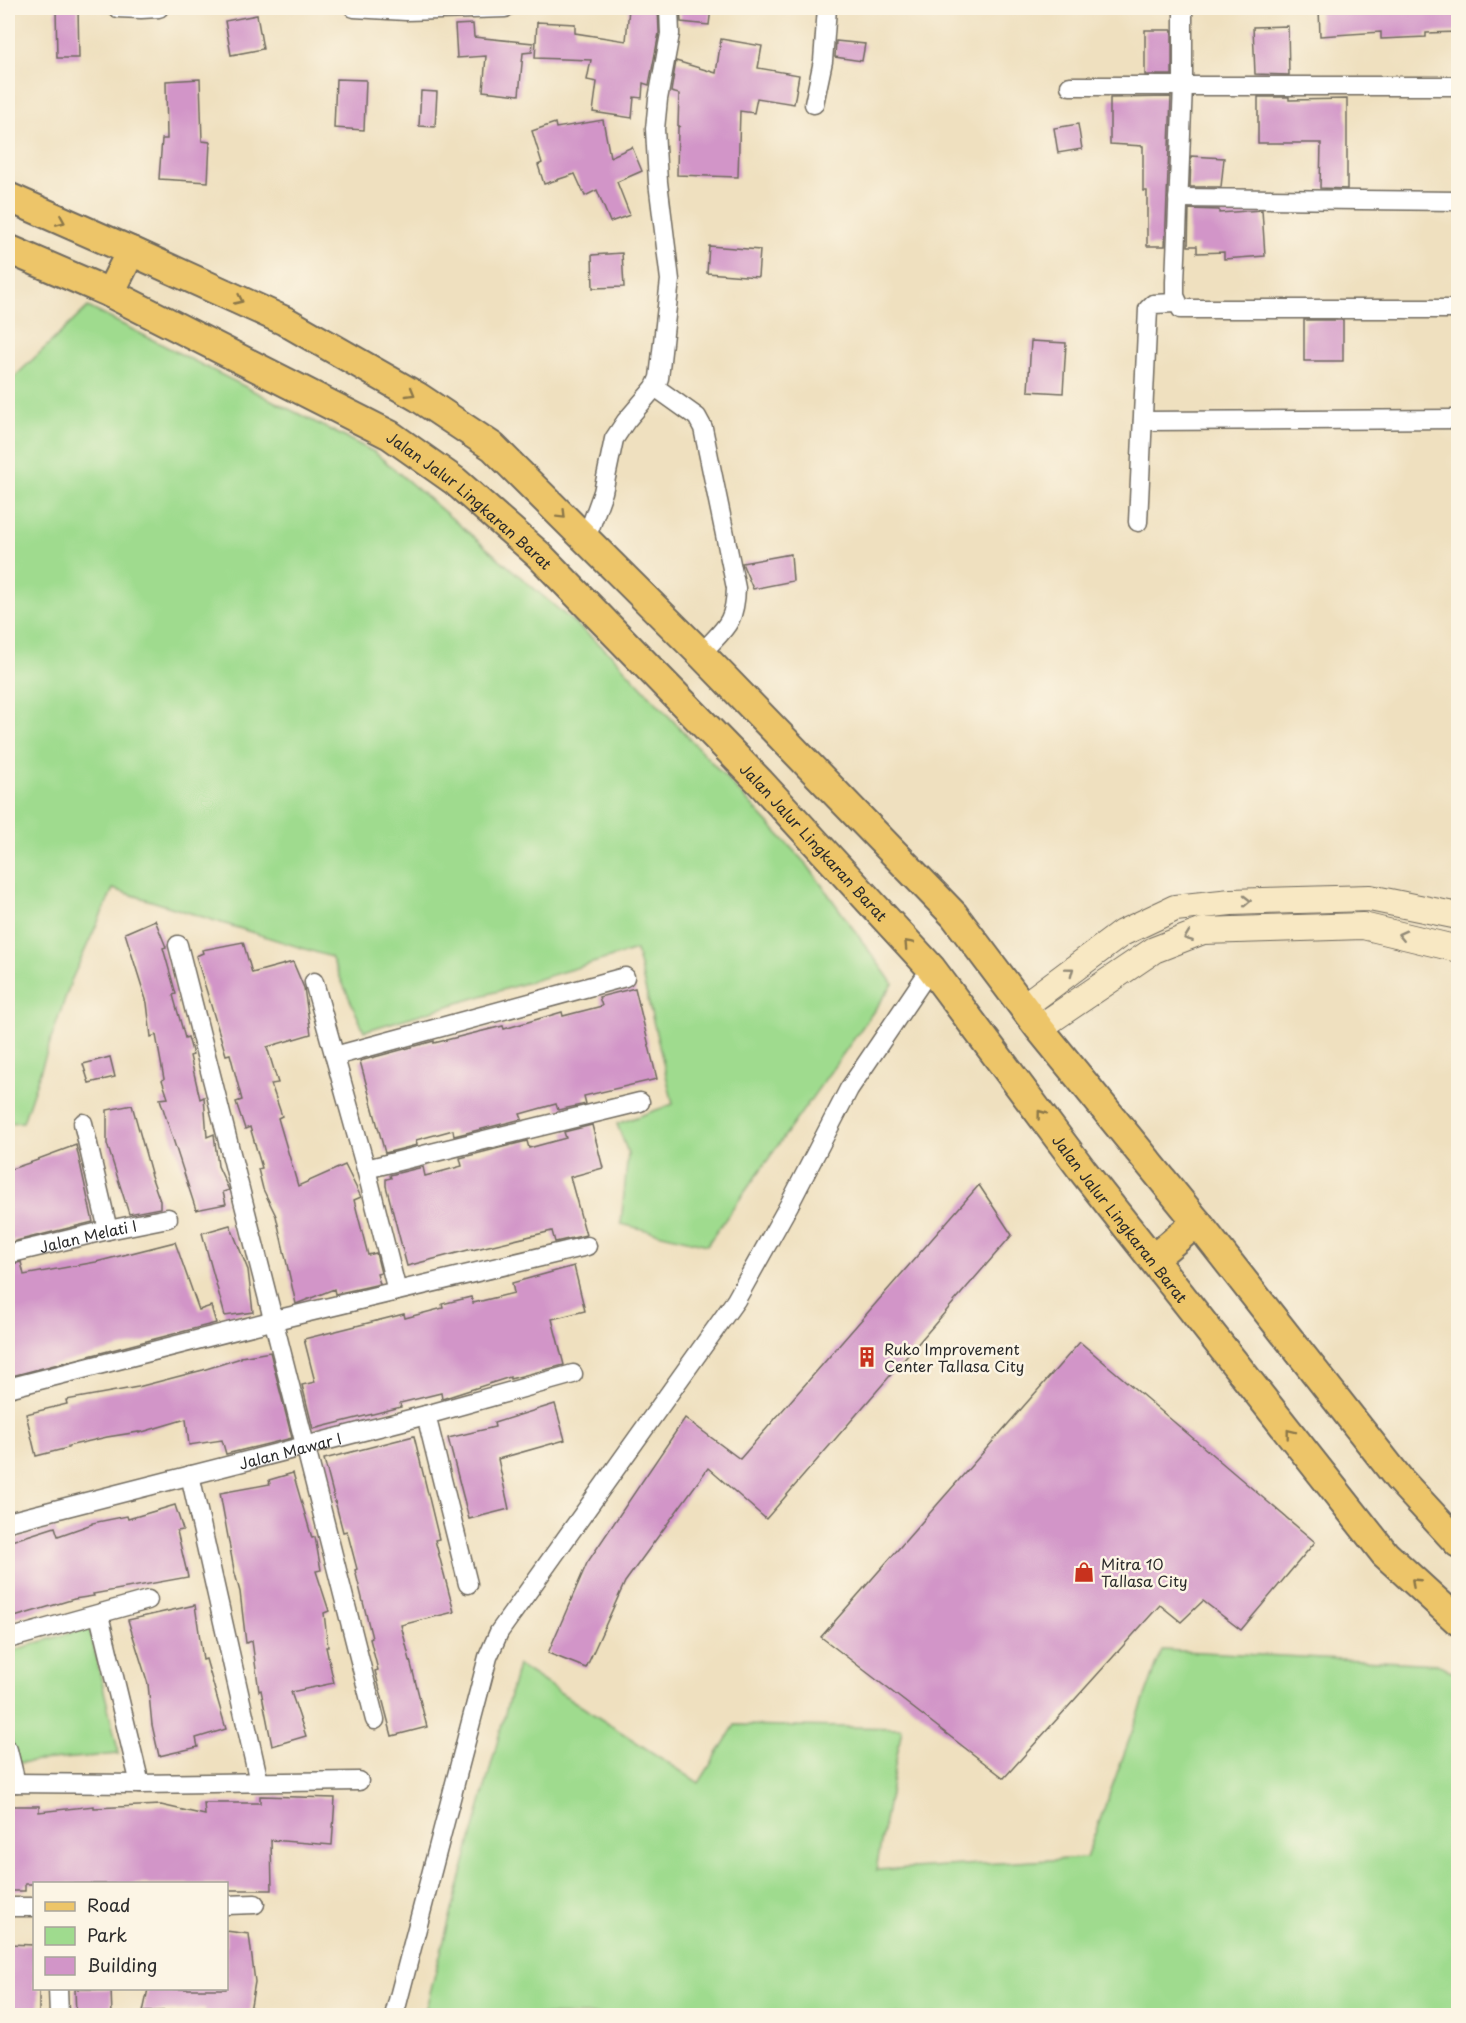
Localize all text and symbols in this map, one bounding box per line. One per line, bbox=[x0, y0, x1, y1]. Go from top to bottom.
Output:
one-way arrow bbox=[55, 213, 66, 225]
one-way arrow bbox=[233, 293, 244, 305]
one-way arrow bbox=[405, 386, 415, 397]
street label: Jalan Jalur Lingkaran Barat bbox=[382, 425, 558, 574]
one-way arrow bbox=[554, 507, 565, 518]
street label: Jalan Jalur Lingkaran Barat bbox=[735, 757, 893, 926]
one-way arrow bbox=[1242, 895, 1251, 908]
one-way arrow bbox=[1183, 930, 1194, 942]
one-way arrow bbox=[1397, 930, 1407, 943]
one-way arrow bbox=[904, 940, 915, 950]
one-way arrow bbox=[1064, 967, 1075, 978]
one-way arrow bbox=[1037, 1110, 1048, 1121]
street label: Jalan Jalur Lingkaran Barat bbox=[1048, 1129, 1194, 1307]
street label: Jalan Melati I bbox=[37, 1213, 138, 1258]
place label: Ruko Improvement Center Tallasa City bbox=[884, 1337, 1024, 1377]
building icon: Ruko Improvement Center Tallasa City bbox=[855, 1345, 879, 1369]
street label: Jalan Mawar I bbox=[236, 1426, 344, 1474]
one-way arrow bbox=[1287, 1429, 1298, 1440]
place label: Mitra 10 Tallasa City bbox=[1101, 1552, 1188, 1592]
shop icon: Mitra 10 Tallasa City bbox=[1072, 1560, 1096, 1584]
one-way arrow bbox=[1411, 1578, 1422, 1589]
legend bbox=[33, 1882, 228, 1990]
text: Road bbox=[87, 1891, 131, 1918]
text: Park bbox=[87, 1921, 127, 1948]
text: Building bbox=[87, 1951, 157, 1978]

